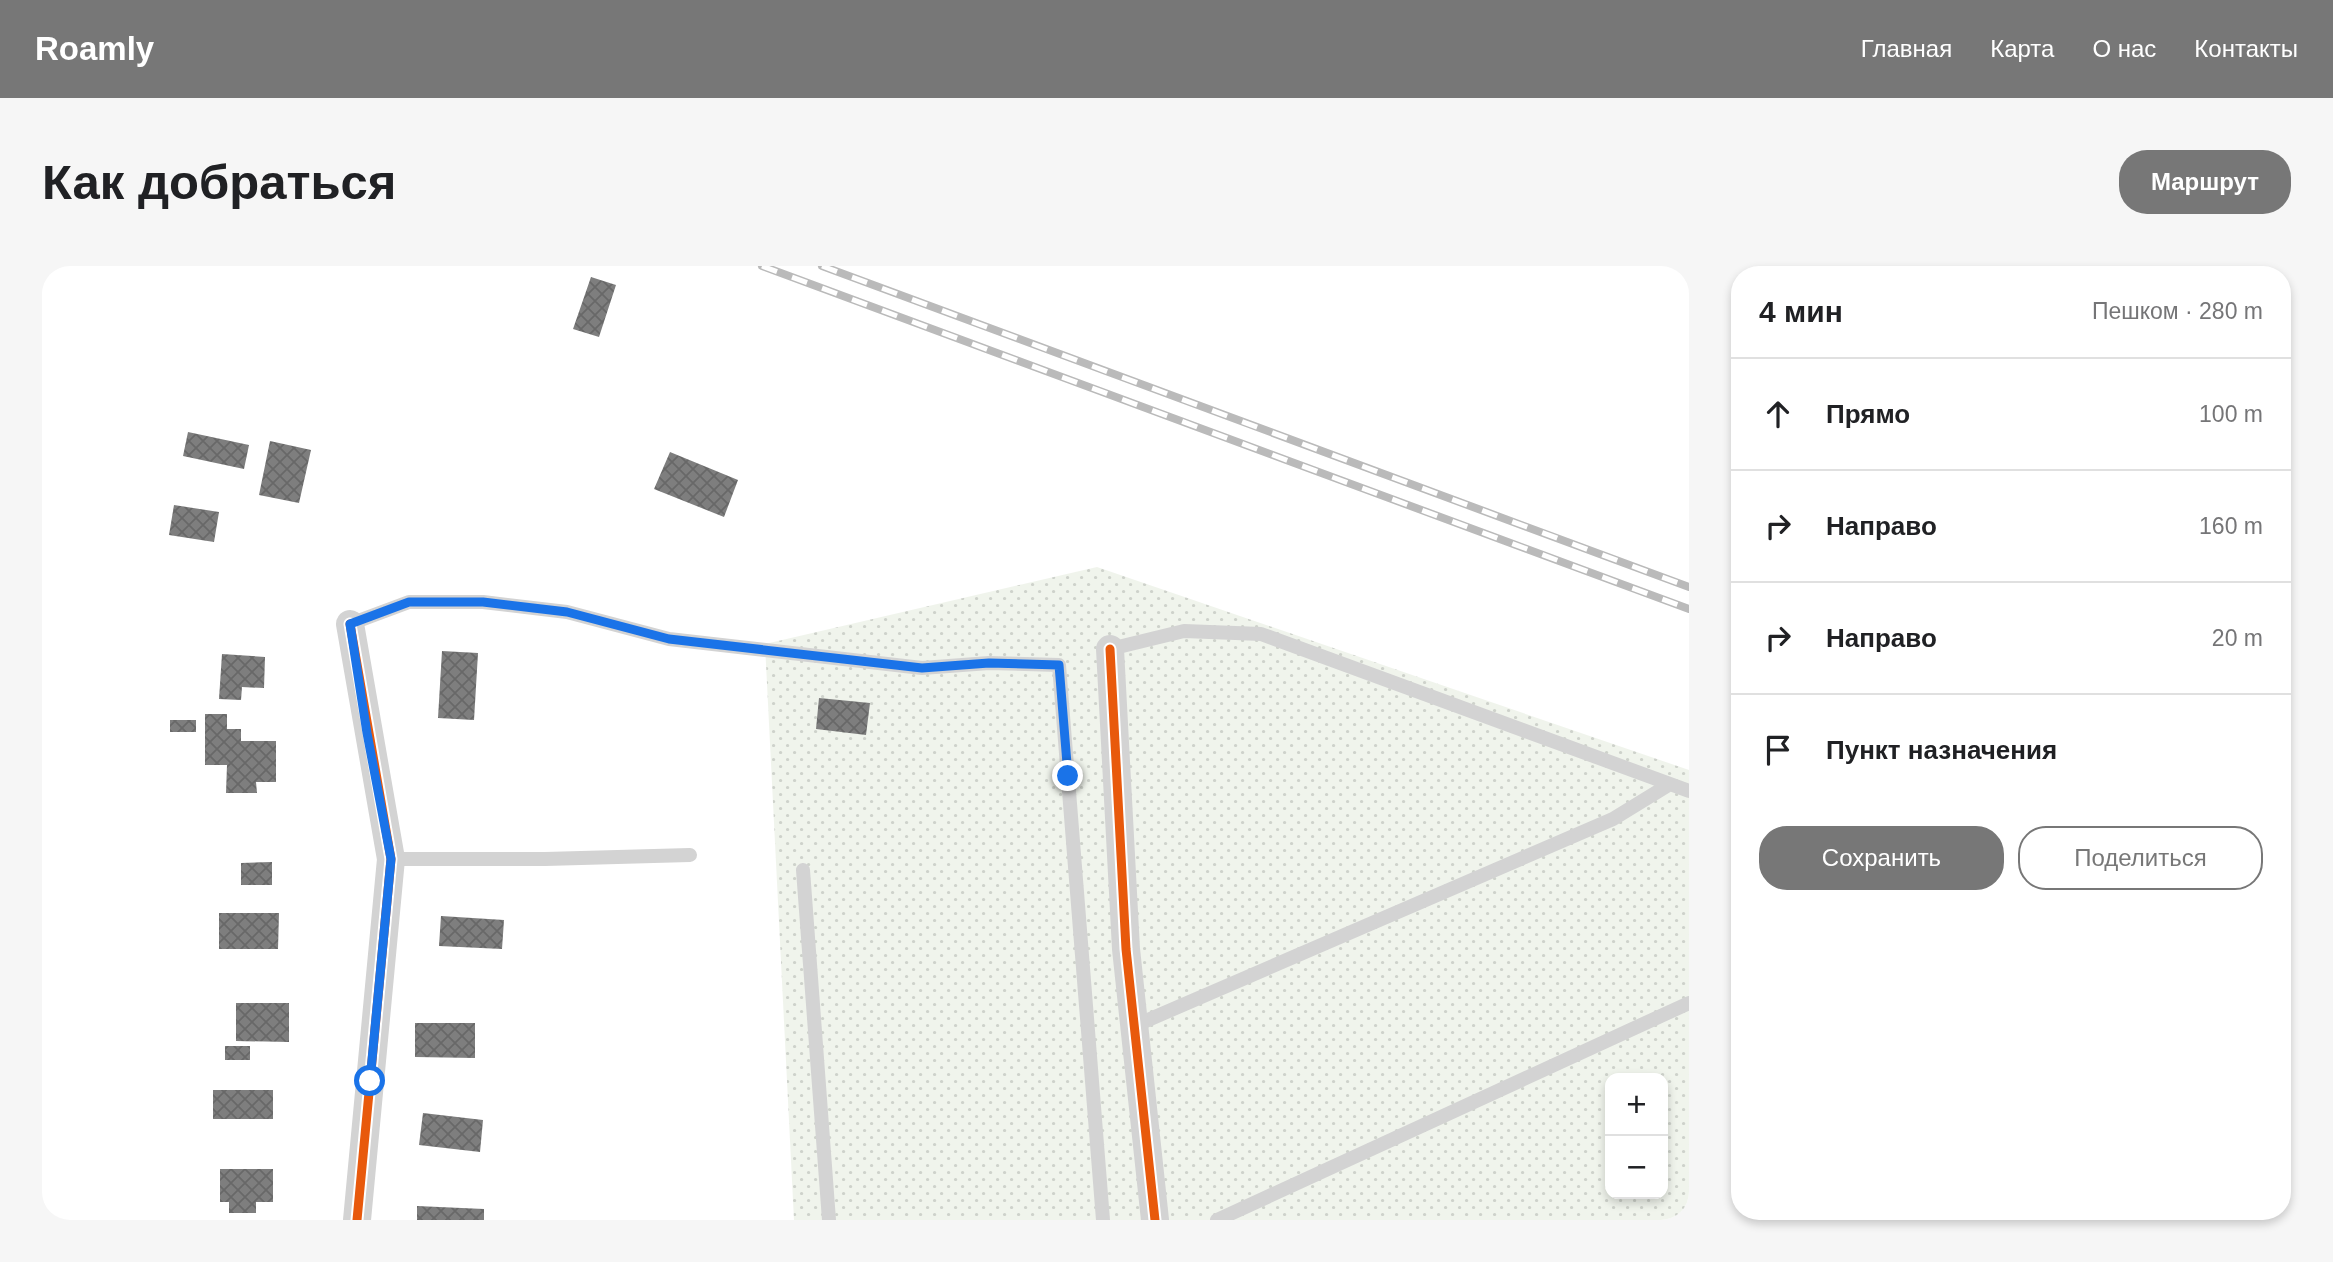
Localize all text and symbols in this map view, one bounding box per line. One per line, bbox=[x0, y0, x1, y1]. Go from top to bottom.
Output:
text: Roamly bbox=[35, 30, 154, 67]
text: Главная bbox=[1861, 35, 1952, 62]
text: Карта bbox=[1990, 35, 2054, 62]
text: О нас bbox=[2092, 35, 2156, 62]
text: Контакты bbox=[2194, 35, 2298, 62]
button: Маршрут bbox=[2119, 150, 2291, 214]
text: Как добраться bbox=[42, 155, 396, 209]
text: 4 мин bbox=[1759, 295, 1843, 328]
text: Пешком · 280 m bbox=[2092, 298, 2263, 324]
icon: ahead bbox=[1759, 395, 1797, 433]
text: Прямо bbox=[1826, 399, 1910, 429]
text: 100 m bbox=[2199, 401, 2263, 427]
icon: right bbox=[1759, 507, 1797, 545]
text: Направо bbox=[1826, 511, 1937, 541]
text: 160 m bbox=[2199, 513, 2263, 539]
icon: right bbox=[1759, 619, 1797, 657]
text: Направо bbox=[1826, 623, 1937, 653]
text: 20 m bbox=[2212, 625, 2263, 651]
icon: arrive bbox=[1759, 731, 1797, 769]
text: Пункт назначения bbox=[1826, 735, 2057, 765]
route end bbox=[1052, 760, 1083, 791]
button: Сохранить bbox=[1759, 826, 2004, 890]
button: Поделиться bbox=[2018, 826, 2263, 890]
route start bbox=[354, 1065, 385, 1096]
map controls bbox=[1605, 1073, 1668, 1199]
button: + bbox=[1605, 1073, 1668, 1136]
button: − bbox=[1605, 1136, 1668, 1199]

